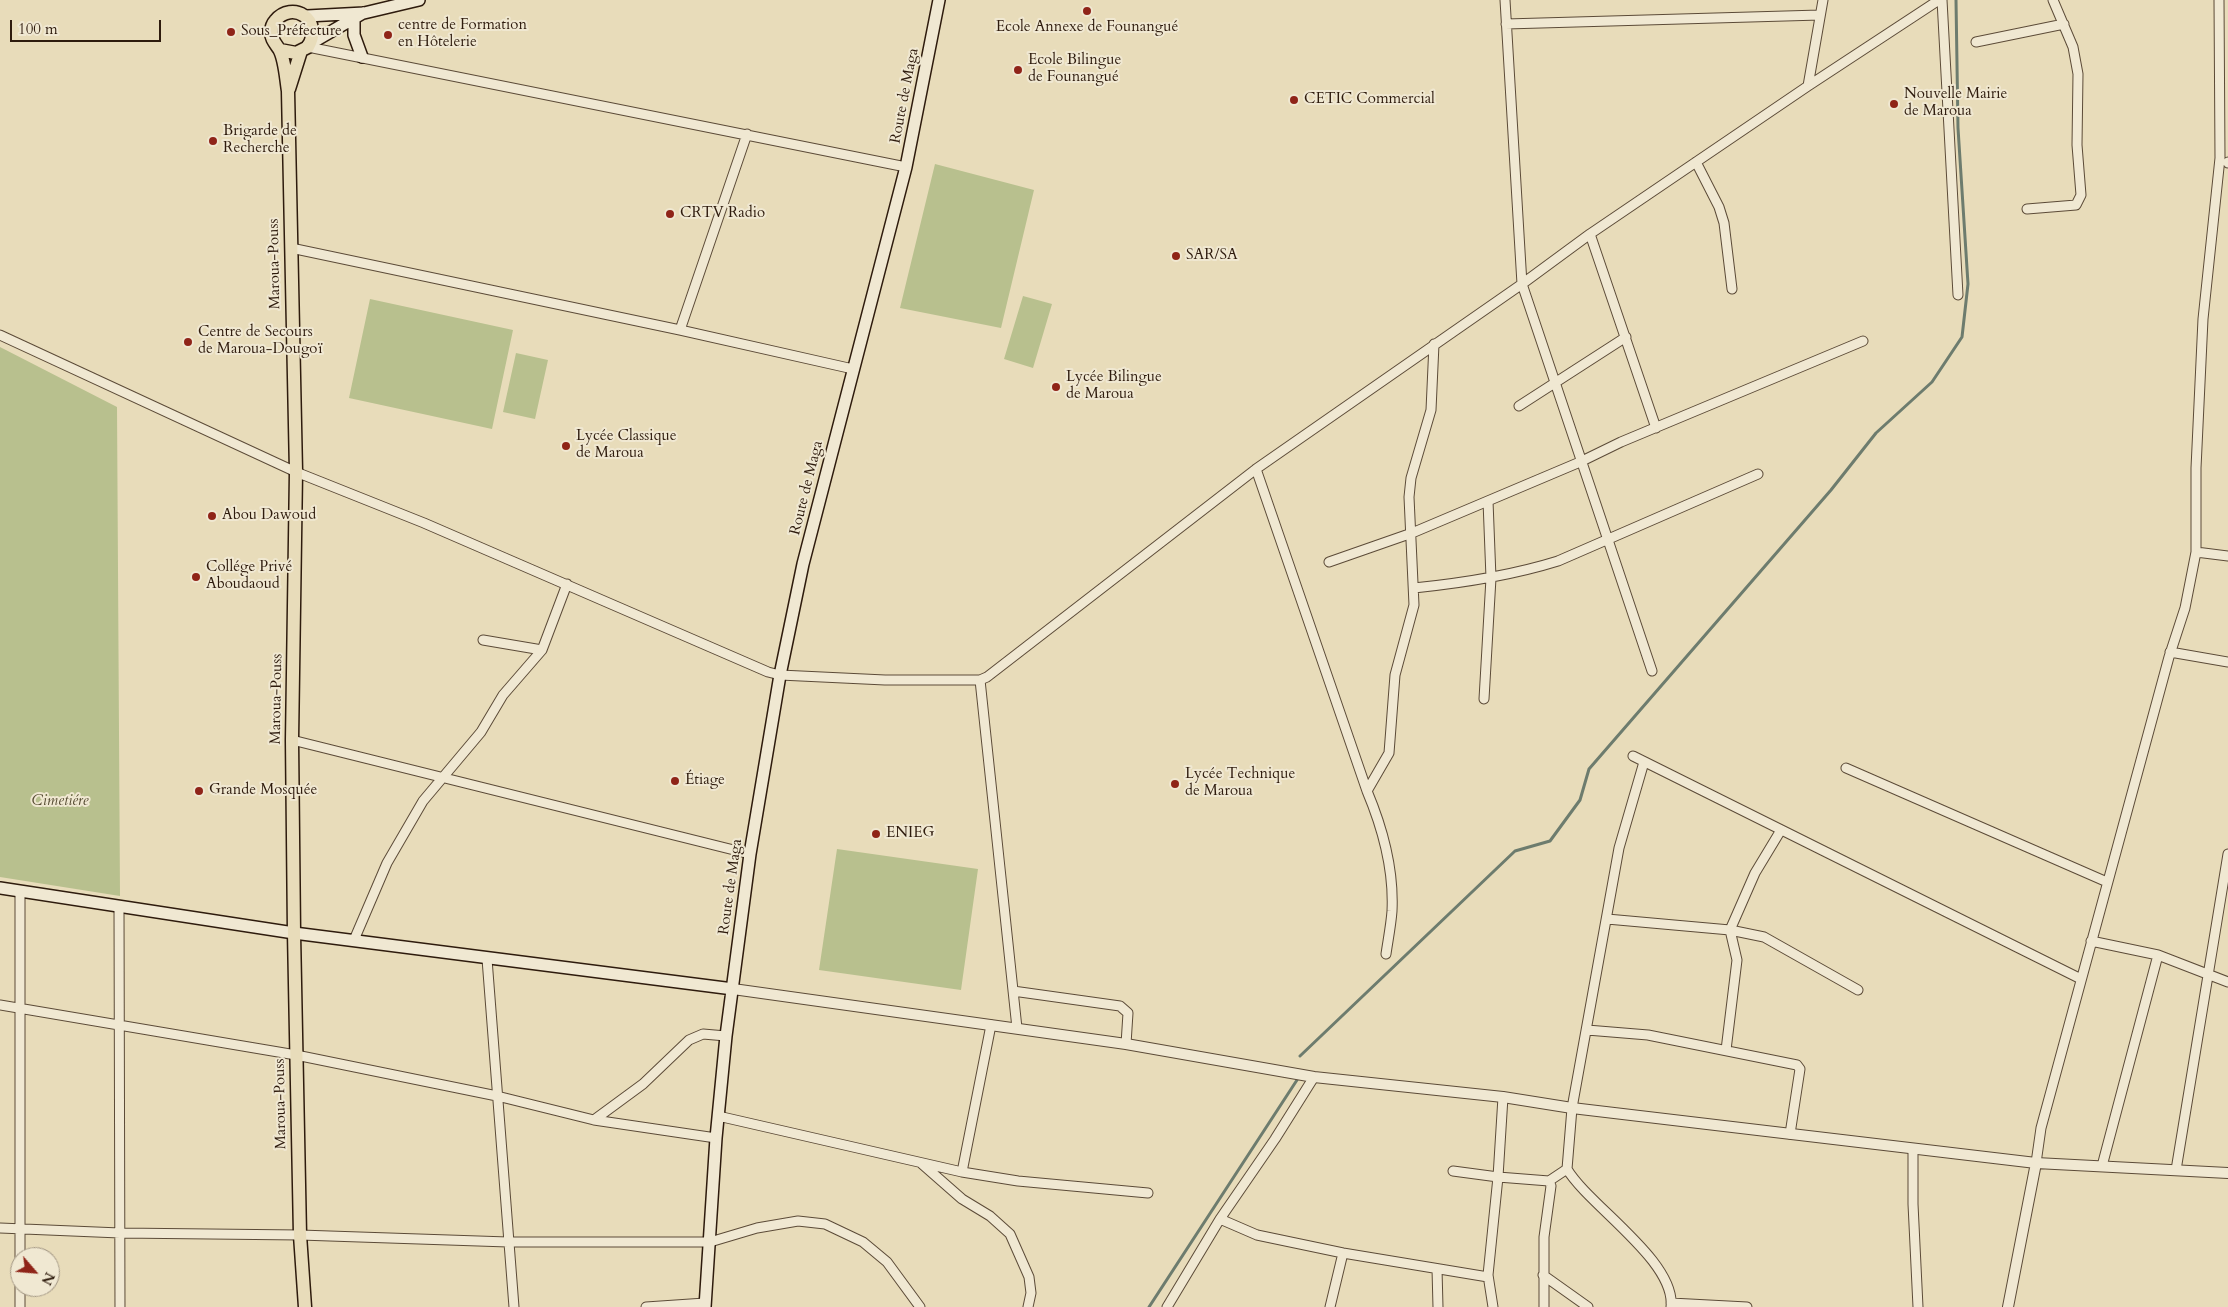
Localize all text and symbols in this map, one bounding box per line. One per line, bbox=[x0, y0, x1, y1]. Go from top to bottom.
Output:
marker: Ecole Annexe de Founangué bbox=[1081, 5, 1093, 17]
scale bar bbox=[12, 10, 164, 42]
place label: centre de Formation en Hôtelerie bbox=[398, 17, 527, 52]
text: 100 m bbox=[18, 19, 58, 39]
place label: Ecole Annexe de Founangué bbox=[996, 19, 1178, 37]
place label: Sous_Préfecture bbox=[241, 23, 342, 41]
marker: Sous_Préfecture bbox=[225, 26, 237, 38]
marker: centre de Formation en Hôtelerie bbox=[382, 29, 394, 41]
street label: Route de Maga bbox=[887, 47, 923, 145]
place label: Ecole Bilingue de Founangué bbox=[1028, 52, 1121, 87]
marker: Ecole Bilingue de Founangué bbox=[1012, 64, 1024, 76]
place label: Nouvelle Mairie de Maroua bbox=[1904, 86, 2007, 121]
place label: CETIC Commercial bbox=[1304, 91, 1435, 109]
marker: CETIC Commercial bbox=[1288, 94, 1300, 106]
marker: Nouvelle Mairie de Maroua bbox=[1888, 98, 1900, 110]
place label: Brigarde de Recherche bbox=[223, 123, 297, 158]
marker: Brigarde de Recherche bbox=[207, 135, 219, 147]
place label: CRTV Radio bbox=[680, 205, 765, 223]
marker: CRTV Radio bbox=[664, 208, 676, 220]
street label: Maroua-Pouss bbox=[265, 218, 285, 310]
place label: SAR/SA bbox=[1186, 247, 1238, 265]
marker: SAR/SA bbox=[1170, 250, 1182, 262]
place label: Centre de Secours de Maroua-Dougoï bbox=[198, 324, 323, 359]
marker: Centre de Secours de Maroua-Dougoï bbox=[182, 336, 194, 348]
place label: Lycée Bilingue de Maroua bbox=[1066, 369, 1162, 404]
marker: Lycée Bilingue de Maroua bbox=[1050, 381, 1062, 393]
place label: Lycée Classique de Maroua bbox=[576, 428, 677, 463]
street label: Route de Maga bbox=[787, 439, 827, 537]
marker: Lycée Classique de Maroua bbox=[560, 440, 572, 452]
place label: Abou Dawoud bbox=[222, 507, 316, 525]
marker: Abou Dawoud bbox=[206, 510, 218, 522]
place label: Collége Privé Aboudaoud bbox=[206, 559, 292, 594]
marker: Collége Privé Aboudaoud bbox=[190, 571, 202, 583]
street label: Maroua-Pouss bbox=[267, 653, 287, 745]
place label: Lycée Technique de Maroua bbox=[1185, 766, 1295, 801]
place label: Étiage bbox=[685, 772, 725, 790]
marker: Étiage bbox=[669, 775, 681, 787]
marker: Lycée Technique de Maroua bbox=[1169, 778, 1181, 790]
place label: Grande Mosquée bbox=[209, 782, 317, 800]
marker: Grande Mosquée bbox=[193, 785, 205, 797]
park label: Cimetiére bbox=[32, 793, 88, 811]
place label: ENIEG bbox=[886, 825, 934, 843]
marker: ENIEG bbox=[870, 828, 882, 840]
street label: Route de Maga bbox=[715, 838, 747, 936]
street label: Maroua-Pouss bbox=[271, 1058, 291, 1150]
north arrow bbox=[10, 1247, 60, 1297]
text: N bbox=[37, 1269, 59, 1288]

